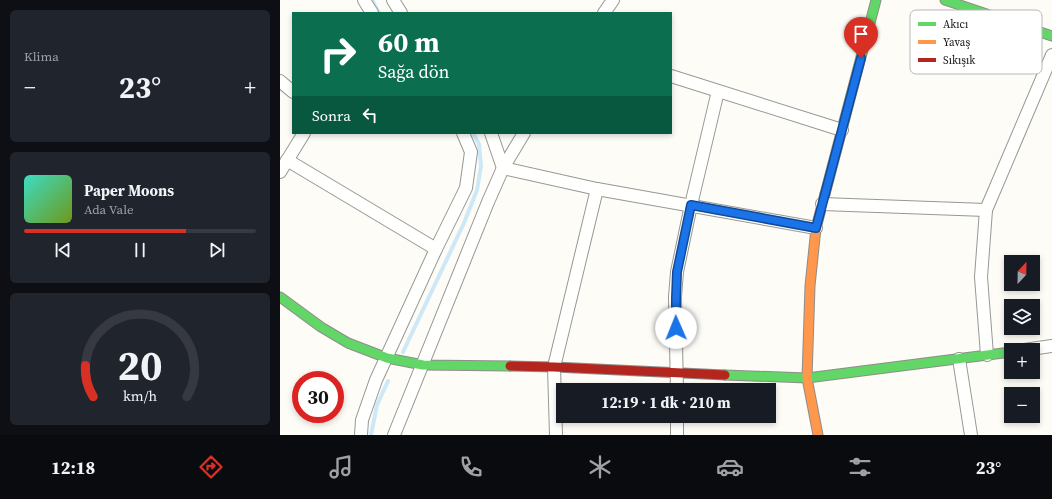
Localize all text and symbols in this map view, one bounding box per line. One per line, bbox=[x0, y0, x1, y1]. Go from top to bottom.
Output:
legend bbox=[910, 10, 1042, 74]
pin bbox=[844, 17, 878, 58]
text: Akıcı bbox=[943, 17, 968, 32]
text: 60 m bbox=[378, 23, 440, 61]
icon: arrive bbox=[850, 23, 872, 45]
icon: right bbox=[312, 28, 364, 80]
text: Yavaş bbox=[943, 35, 970, 50]
text: Klima bbox=[24, 48, 59, 65]
text: Sıkışık bbox=[943, 53, 976, 68]
text: Sağa dön bbox=[378, 59, 450, 84]
text: 23° bbox=[119, 67, 161, 108]
text: − bbox=[24, 72, 36, 102]
text: + bbox=[244, 72, 256, 102]
icon: left bbox=[359, 104, 381, 126]
text: Sonra bbox=[312, 105, 351, 126]
text: Paper Moons bbox=[84, 180, 174, 201]
text: Ada Vale bbox=[84, 201, 134, 218]
icon: previous bbox=[52, 239, 74, 261]
icon: pause bbox=[129, 239, 151, 261]
icon: next bbox=[206, 239, 228, 261]
north arrow bbox=[1004, 255, 1040, 291]
map controls bbox=[1004, 255, 1040, 423]
button: layers bbox=[1004, 299, 1040, 335]
position arrow bbox=[655, 307, 697, 349]
text: 20 bbox=[117, 337, 163, 394]
button: + bbox=[1004, 343, 1040, 379]
speed limit sign: 30 bbox=[292, 371, 344, 423]
text: km/h bbox=[123, 386, 157, 406]
button: − bbox=[1004, 387, 1040, 423]
text: 12:19 · 1 dk · 210 m bbox=[601, 392, 731, 413]
icon: directions bbox=[197, 453, 225, 481]
icon: music bbox=[327, 453, 355, 481]
icon: phone bbox=[457, 453, 485, 481]
icon: climate bbox=[586, 453, 614, 481]
icon: car bbox=[716, 453, 744, 481]
icon: filters bbox=[846, 453, 874, 481]
text: 12:18 bbox=[51, 455, 95, 480]
text: 23° bbox=[976, 455, 1001, 480]

